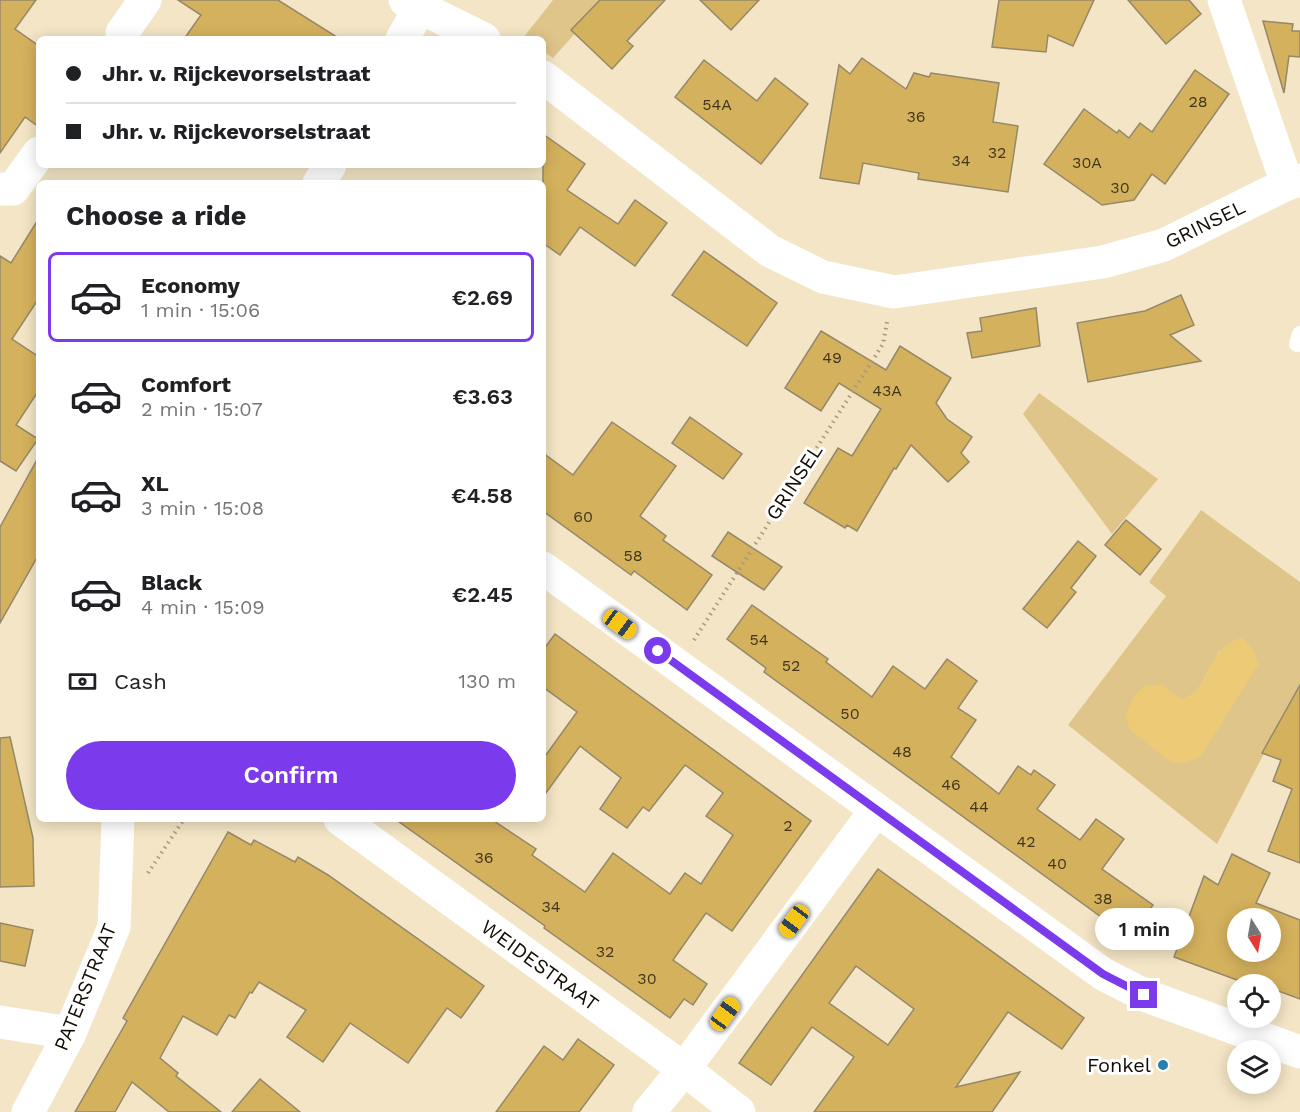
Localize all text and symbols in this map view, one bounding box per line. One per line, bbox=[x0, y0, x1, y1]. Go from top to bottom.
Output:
text: Jhr. v. Rijckevorselstraat bbox=[102, 61, 371, 86]
house number: 28 bbox=[1188, 92, 1208, 111]
house number: 54A bbox=[702, 95, 732, 114]
house number: 36 bbox=[906, 107, 926, 126]
text: Jhr. v. Rijckevorselstraat bbox=[102, 119, 371, 144]
house number: 32 bbox=[988, 143, 1006, 162]
house number: 34 bbox=[951, 151, 971, 170]
house number: 30A bbox=[1072, 153, 1102, 172]
house number: 30 bbox=[1110, 178, 1130, 197]
street label: GRINSEL bbox=[1161, 194, 1249, 254]
text: Choose a ride bbox=[66, 200, 246, 232]
icon: car bbox=[69, 270, 123, 324]
text: Economy bbox=[141, 273, 240, 298]
text: €2.69 bbox=[452, 285, 513, 310]
text: 1 min · 15:06 bbox=[141, 298, 260, 322]
house number: 49 bbox=[822, 348, 842, 367]
icon: car bbox=[69, 369, 123, 423]
text: Comfort bbox=[141, 372, 231, 397]
house number: 43A bbox=[872, 381, 902, 400]
text: €3.63 bbox=[452, 384, 513, 409]
text: 2 min · 15:07 bbox=[141, 397, 263, 421]
street label: GRINSEL bbox=[761, 439, 827, 525]
icon: car bbox=[69, 468, 123, 522]
text: XL bbox=[141, 471, 169, 496]
text: €4.58 bbox=[451, 483, 513, 508]
text: 3 min · 15:08 bbox=[141, 496, 264, 520]
house number: 60 bbox=[573, 507, 593, 526]
house number: 58 bbox=[623, 546, 643, 565]
icon: car bbox=[69, 567, 123, 621]
text: Black bbox=[141, 570, 202, 595]
text: €2.45 bbox=[452, 582, 513, 607]
text: 4 min · 15:09 bbox=[141, 595, 265, 619]
car bbox=[600, 606, 640, 642]
house number: 54 bbox=[749, 630, 769, 649]
route start bbox=[644, 637, 671, 664]
house number: 52 bbox=[782, 656, 800, 675]
icon: cash bbox=[66, 665, 99, 698]
text: Cash bbox=[114, 669, 167, 694]
text: 130 m bbox=[458, 669, 516, 693]
house number: 50 bbox=[840, 704, 860, 723]
button: Confirm bbox=[66, 741, 516, 810]
house number: 48 bbox=[892, 742, 912, 761]
house number: 46 bbox=[941, 775, 961, 794]
house number: 44 bbox=[969, 797, 989, 816]
house number: 2 bbox=[783, 816, 793, 835]
house number: 42 bbox=[1016, 832, 1036, 851]
house number: 36 bbox=[474, 848, 494, 867]
house number: 40 bbox=[1047, 854, 1067, 873]
house number: 38 bbox=[1093, 889, 1113, 908]
house number: 34 bbox=[541, 897, 561, 916]
car bbox=[776, 901, 812, 941]
callout: 1 min bbox=[1094, 908, 1194, 950]
north arrow bbox=[1227, 908, 1281, 962]
map controls bbox=[1227, 908, 1281, 1094]
street label: WEIDESTRAAT bbox=[477, 914, 603, 1016]
text: 1 min bbox=[1119, 917, 1170, 941]
street label: PATERSTRAAT bbox=[49, 920, 121, 1054]
house number: 32 bbox=[596, 942, 614, 961]
house number: 30 bbox=[637, 969, 657, 988]
button: locate bbox=[1227, 974, 1281, 1028]
route end bbox=[1130, 981, 1157, 1008]
car bbox=[707, 994, 743, 1034]
button: layers bbox=[1227, 1040, 1281, 1094]
place label: Fonkel bbox=[1087, 1053, 1151, 1077]
marker: Fonkel bbox=[1156, 1058, 1170, 1072]

